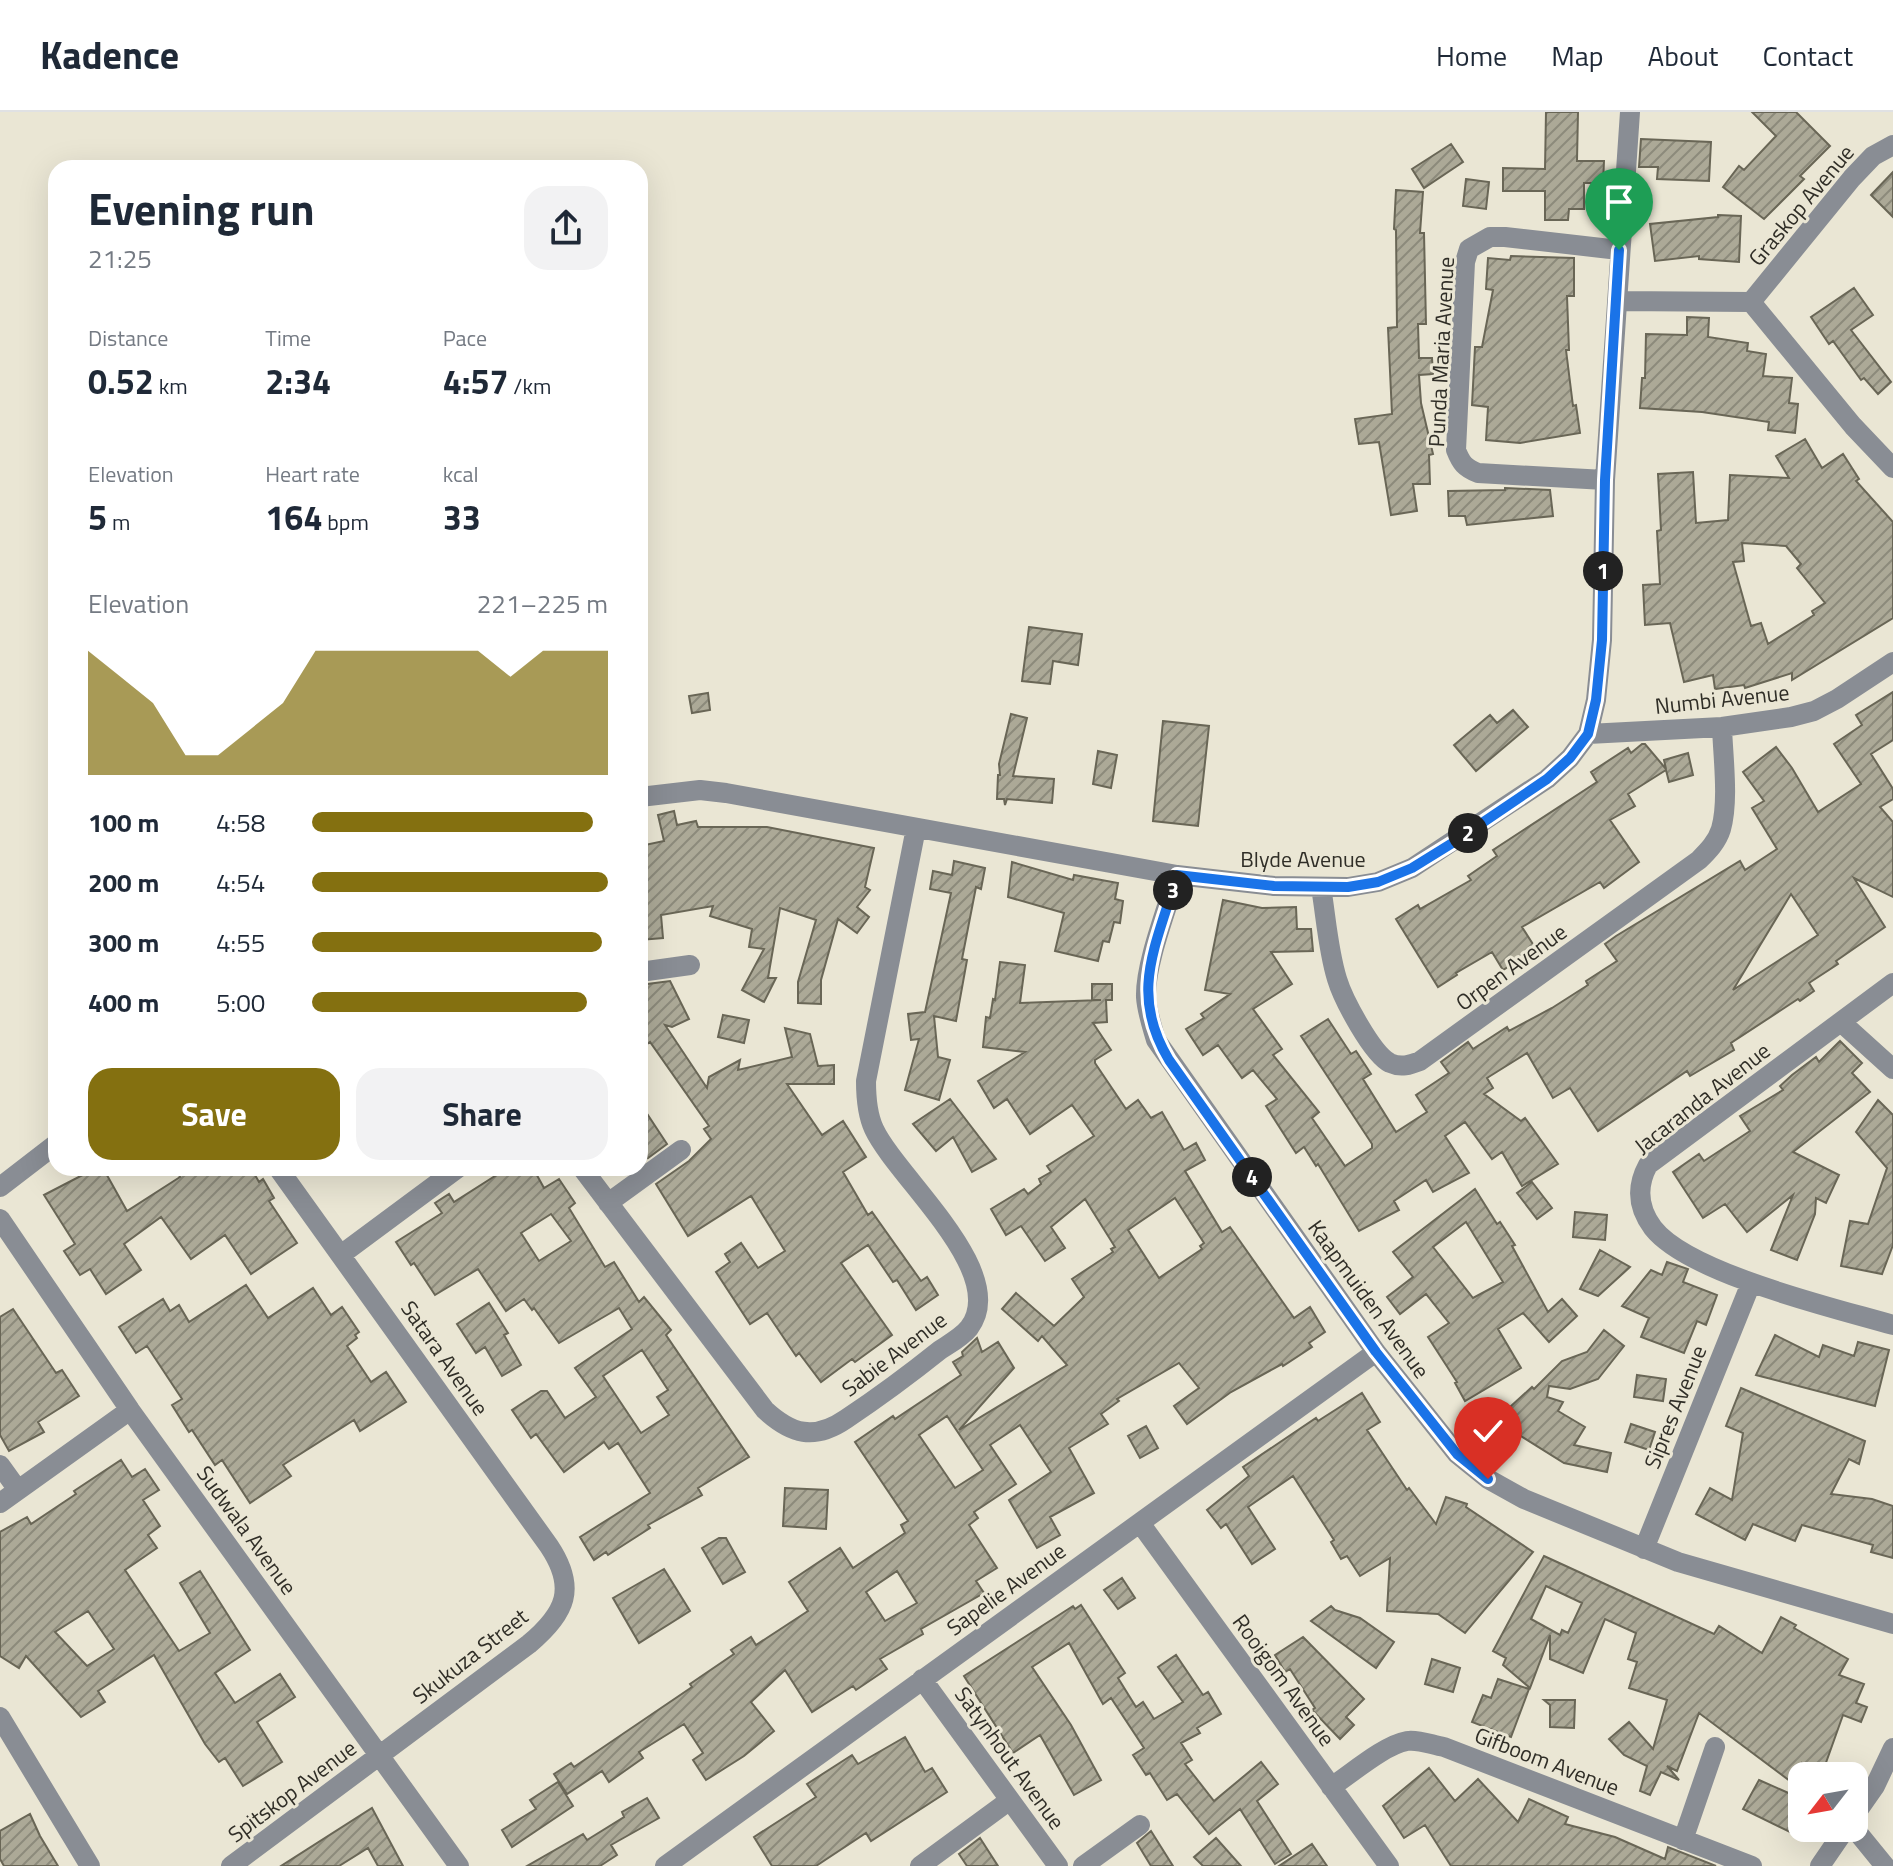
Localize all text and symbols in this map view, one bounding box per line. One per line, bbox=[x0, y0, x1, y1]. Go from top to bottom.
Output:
text: Kadence bbox=[40, 26, 179, 84]
text: Home bbox=[1436, 34, 1507, 77]
text: Map bbox=[1551, 34, 1604, 77]
text: About bbox=[1648, 34, 1718, 77]
text: Contact bbox=[1762, 34, 1853, 77]
street label: Graskop Avenue bbox=[1740, 137, 1862, 273]
pin bbox=[1585, 168, 1653, 250]
text: Evening run bbox=[88, 175, 315, 242]
icon: arrive bbox=[1597, 180, 1641, 224]
button: share bbox=[524, 186, 608, 270]
text: 21:25 bbox=[88, 239, 152, 278]
street label: Punda Maria Avenue bbox=[1419, 256, 1463, 448]
text: Distance bbox=[88, 321, 168, 355]
text: Time bbox=[265, 321, 311, 355]
text: Pace bbox=[443, 321, 487, 355]
text: 0.52 bbox=[88, 355, 154, 407]
text: 2:34 bbox=[265, 355, 331, 407]
text: 4:57 bbox=[443, 355, 508, 407]
text: km bbox=[154, 369, 188, 403]
text: /km bbox=[508, 369, 551, 403]
text: Elevation bbox=[88, 457, 174, 491]
text: Heart rate bbox=[265, 457, 360, 491]
text: kcal bbox=[443, 457, 479, 491]
text: 5 bbox=[88, 491, 107, 543]
text: 164 bbox=[265, 491, 322, 543]
text: 33 bbox=[443, 491, 481, 543]
text: m bbox=[107, 505, 130, 539]
text: bpm bbox=[322, 505, 369, 539]
pin: 1 bbox=[1583, 551, 1623, 591]
text: 1 bbox=[1597, 554, 1609, 588]
text: Elevation bbox=[88, 584, 189, 623]
text: 221–225 m bbox=[477, 584, 608, 623]
street label: Numbi Avenue bbox=[1653, 675, 1791, 723]
text: 100 m bbox=[88, 803, 159, 842]
text: 4:58 bbox=[216, 803, 265, 842]
pin: 2 bbox=[1448, 813, 1488, 853]
text: 2 bbox=[1462, 816, 1474, 850]
street label: Blyde Avenue bbox=[1240, 842, 1366, 876]
text: 200 m bbox=[88, 863, 159, 902]
text: 4:54 bbox=[216, 863, 265, 902]
pin: 3 bbox=[1153, 870, 1193, 910]
text: 3 bbox=[1167, 873, 1179, 907]
street label: Orpen Avenue bbox=[1448, 915, 1574, 1019]
text: 300 m bbox=[88, 923, 159, 962]
text: 4:55 bbox=[216, 923, 265, 962]
text: 400 m bbox=[88, 983, 159, 1022]
text: 5:00 bbox=[216, 983, 265, 1022]
street label: Jacaranda Avenue bbox=[1627, 1034, 1777, 1162]
button: Save bbox=[88, 1068, 340, 1160]
button: Share bbox=[356, 1068, 608, 1160]
pin: 4 bbox=[1232, 1157, 1272, 1197]
text: 4 bbox=[1246, 1160, 1258, 1194]
street label: Kaapmuiden Avenue bbox=[1300, 1212, 1438, 1386]
street label: Satara Avenue bbox=[393, 1293, 497, 1423]
street label: Sabie Avenue bbox=[834, 1303, 954, 1405]
street label: Sipres Avenue bbox=[1635, 1340, 1715, 1474]
pin bbox=[1454, 1397, 1522, 1479]
icon: check bbox=[1466, 1409, 1510, 1453]
street label: Sudwala Avenue bbox=[188, 1458, 306, 1602]
street label: Sapelie Avenue bbox=[939, 1534, 1073, 1644]
street label: Skukuza Street bbox=[405, 1600, 535, 1712]
street label: Rooigom Avenue bbox=[1224, 1607, 1344, 1753]
street label: Satynhout Avenue bbox=[946, 1679, 1074, 1837]
street label: Gifboom Avenue bbox=[1470, 1718, 1624, 1804]
street label: Spitskop Avenue bbox=[221, 1731, 363, 1851]
north arrow bbox=[1788, 1762, 1868, 1842]
map controls bbox=[1788, 1762, 1868, 1842]

